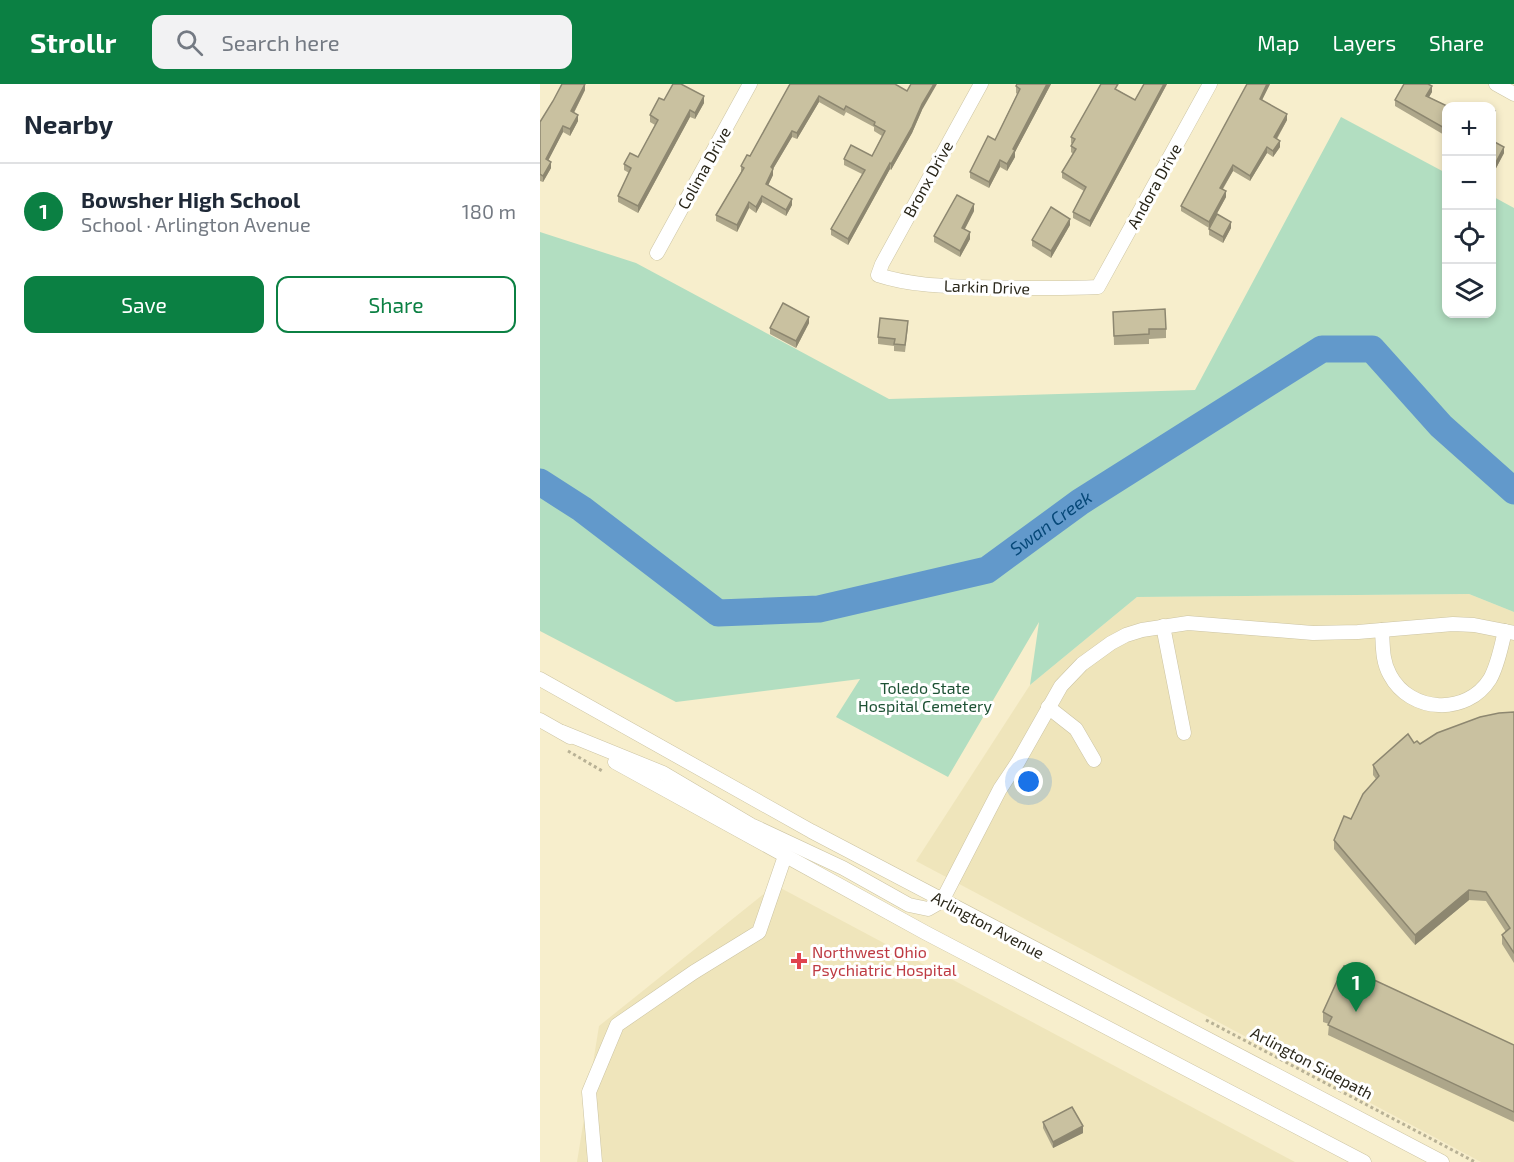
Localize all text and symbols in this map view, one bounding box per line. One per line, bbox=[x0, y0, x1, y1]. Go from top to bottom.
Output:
search box bbox=[152, 15, 572, 69]
text: Strollr bbox=[30, 25, 116, 59]
icon: search bbox=[173, 26, 206, 59]
text: Search here bbox=[221, 29, 340, 55]
text: Map bbox=[1257, 30, 1299, 55]
text: Layers bbox=[1332, 30, 1396, 55]
text: Share bbox=[1429, 30, 1484, 55]
map controls bbox=[1442, 102, 1496, 318]
button: + bbox=[1442, 102, 1496, 156]
text: Nearby bbox=[24, 108, 113, 139]
street label: Colima Drive bbox=[673, 123, 734, 212]
street label: Bronx Drive bbox=[899, 137, 956, 220]
street label: Andora Drive bbox=[1122, 140, 1185, 232]
button: − bbox=[1442, 156, 1496, 210]
text: Bowsher High School bbox=[81, 186, 300, 212]
text: 1 bbox=[39, 199, 48, 223]
text: 180 m bbox=[462, 199, 516, 223]
button: locate bbox=[1442, 210, 1496, 264]
text: School · Arlington Avenue bbox=[81, 212, 311, 236]
button: layers bbox=[1442, 264, 1496, 318]
street label: Larkin Drive bbox=[944, 275, 1031, 298]
button: Save bbox=[24, 276, 264, 333]
button: Share bbox=[276, 276, 516, 333]
water label: Swan Creek bbox=[1005, 485, 1096, 560]
park label: Toledo State Hospital Cemetery bbox=[858, 678, 992, 715]
your location bbox=[1014, 767, 1043, 796]
street label: Arlington Avenue bbox=[929, 887, 1048, 962]
place label: Northwest Ohio Psychiatric Hospital bbox=[812, 942, 957, 979]
marker: Northwest Ohio Psychiatric Hospital bbox=[790, 952, 808, 970]
pin: 1 bbox=[1336, 962, 1376, 1012]
street label: Arlington Sidepath bbox=[1248, 1022, 1377, 1103]

